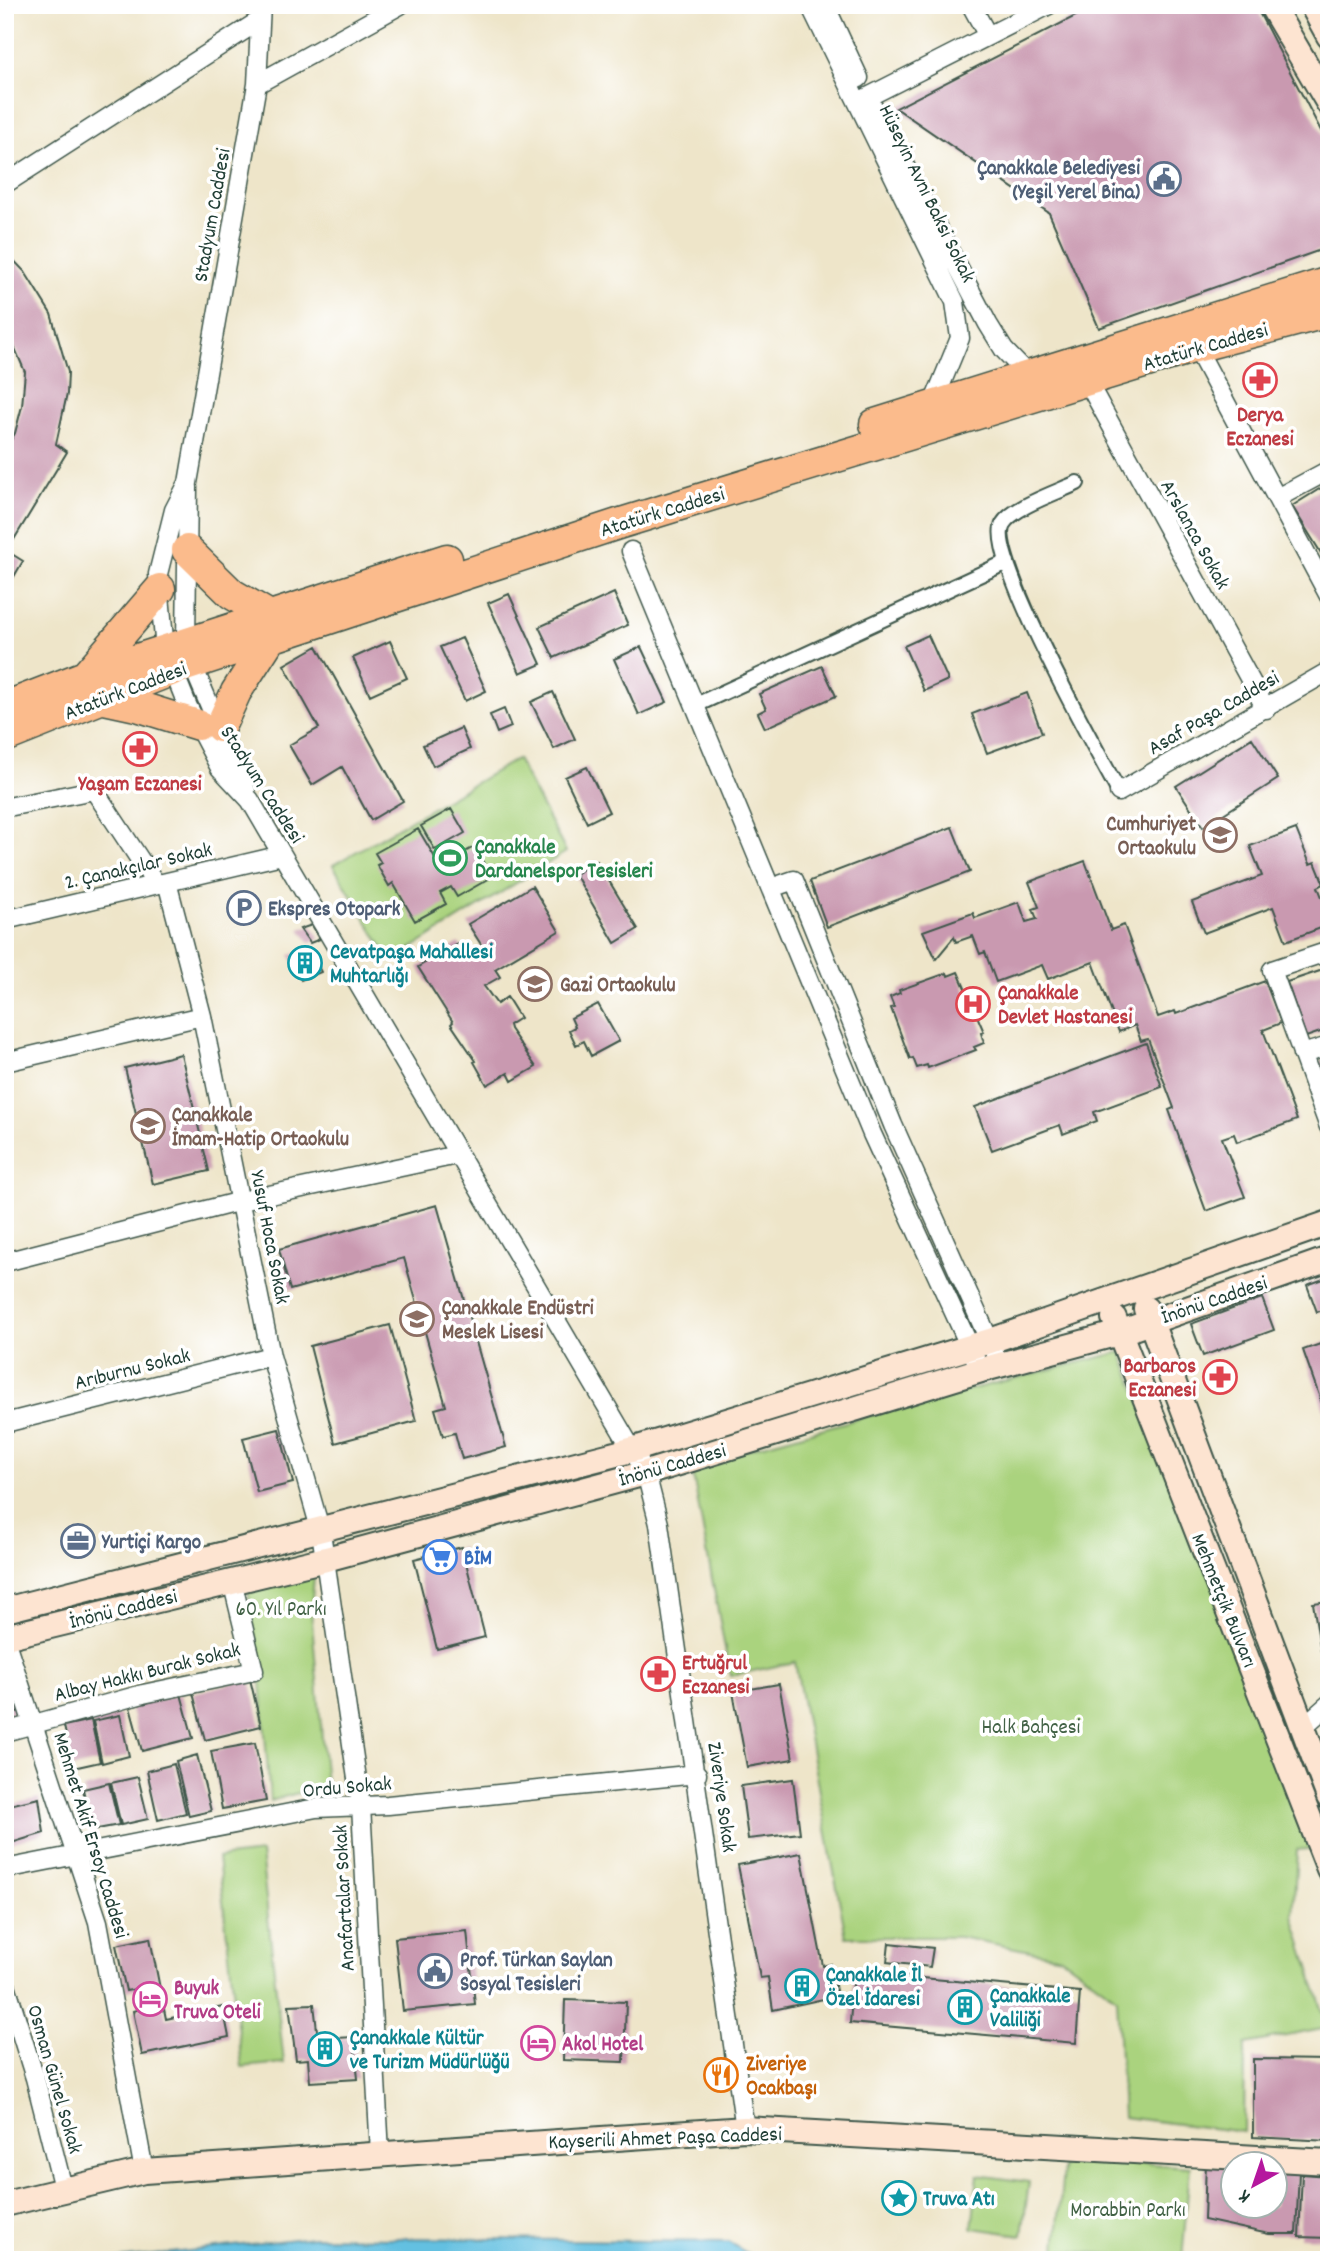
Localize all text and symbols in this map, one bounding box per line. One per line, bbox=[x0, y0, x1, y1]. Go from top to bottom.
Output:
street label: Hüseyin Avni Baksi Sokak bbox=[869, 100, 982, 288]
street label: Stadyum Caddesi bbox=[187, 146, 241, 285]
place label: Çanakkale Belediyesi (Yeşil Yerel Bina) bbox=[977, 155, 1140, 209]
public building icon: Çanakkale Belediyesi (Yeşil Yerel Bina) bbox=[1145, 160, 1183, 198]
street label: Atatürk Caddesi bbox=[1140, 317, 1272, 381]
pharmacy icon: Derya Eczanesi bbox=[1241, 361, 1279, 399]
place label: Derya Eczanesi bbox=[1226, 402, 1294, 456]
street label: Arslanca Sokak bbox=[1151, 475, 1236, 596]
street label: Atatürk Caddesi bbox=[597, 481, 729, 547]
street label: Atatürk Caddesi bbox=[61, 656, 192, 730]
street label: Asaf Paşa Caddesi bbox=[1143, 665, 1286, 764]
street label: Stadyum Caddesi bbox=[211, 721, 310, 851]
pharmacy icon: Yaşam Eczanesi bbox=[121, 730, 159, 768]
place label: Yaşam Eczanesi bbox=[77, 771, 202, 801]
place label: Cumhuriyet Ortaokulu bbox=[1106, 811, 1196, 865]
school or university icon: Cumhuriyet Ortaokulu bbox=[1201, 816, 1239, 854]
place label: Çanakkale Dardanelspor Tesisleri bbox=[475, 834, 653, 888]
street label: 2. Çanakçılar Sokak bbox=[62, 836, 215, 899]
sports icon: Çanakkale Dardanelspor Tesisleri bbox=[431, 839, 469, 877]
parking icon: Ekspres Otopark bbox=[225, 889, 263, 927]
place label: Ekspres Otopark bbox=[268, 896, 401, 926]
place label: Cevatpaşa Mahallesi Muhtarlığı bbox=[330, 939, 493, 993]
building icon: Cevatpaşa Mahallesi Muhtarlığı bbox=[286, 944, 324, 982]
school or university icon: Gazi Ortaokulu bbox=[516, 965, 554, 1003]
place label: Gazi Ortaokulu bbox=[560, 972, 676, 1002]
place label: Çanakkale Devlet Hastanesi bbox=[998, 980, 1132, 1034]
hospital icon: Çanakkale Devlet Hastanesi bbox=[954, 985, 992, 1023]
place label: Çanakkale İmam-Hatip Ortaokulu bbox=[172, 1102, 349, 1156]
school or university icon: Çanakkale İmam-Hatip Ortaokulu bbox=[129, 1107, 167, 1145]
street label: Yusuf Hoca Sokak bbox=[240, 1168, 296, 1307]
street label: İnönü Caddesi bbox=[1158, 1270, 1272, 1334]
place label: Çanakkale Endüstri Meslek Lisesi bbox=[442, 1295, 594, 1349]
school or university icon: Çanakkale Endüstri Meslek Lisesi bbox=[398, 1300, 436, 1338]
street label: Arıburnu Sokak bbox=[72, 1342, 194, 1400]
place label: Barbaros Eczanesi bbox=[1123, 1353, 1196, 1407]
pharmacy icon: Barbaros Eczanesi bbox=[1201, 1358, 1239, 1396]
street label: İnönü Caddesi bbox=[616, 1437, 730, 1497]
office icon: Yurtiçi Kargo bbox=[59, 1522, 97, 1560]
place label: Yurtiçi Kargo bbox=[101, 1529, 201, 1559]
street label: Mehmetçik Bulvarı bbox=[1182, 1529, 1263, 1673]
supermarket icon: BİM bbox=[421, 1538, 459, 1576]
place label: BİM bbox=[464, 1545, 492, 1575]
street label: İnönü Caddesi bbox=[67, 1583, 181, 1639]
park label: 60. Yıl Parkı bbox=[235, 1596, 327, 1626]
street label: Albay Hakkı Burak Sokak bbox=[51, 1636, 244, 1712]
place label: Ertuğrul Eczanesi bbox=[682, 1650, 750, 1704]
pharmacy icon: Ertuğrul Eczanesi bbox=[639, 1655, 677, 1693]
park label: Halk Bahçesi bbox=[982, 1714, 1081, 1744]
street label: Mehmet Akif Ersoy Caddesi bbox=[43, 1729, 135, 1943]
street label: Ziveriye Sokak bbox=[697, 1740, 743, 1854]
street label: Ordu Sokak bbox=[302, 1770, 393, 1808]
street label: Anafartalar Sokak bbox=[327, 1824, 365, 1972]
place label: Prof. Türkan Saylan Sosyal Tesisleri bbox=[460, 1947, 613, 2001]
public building icon: Prof. Türkan Saylan Sosyal Tesisleri bbox=[416, 1952, 454, 1990]
place label: Çanakkale İl Özel İdaresi bbox=[826, 1962, 923, 2016]
building icon: Çanakkale İl Özel İdaresi bbox=[783, 1967, 821, 2005]
place label: Buyuk Truva Oteli bbox=[174, 1975, 261, 2029]
hotel icon: Buyuk Truva Oteli bbox=[131, 1980, 169, 2018]
place label: Çanakkale Valiliği bbox=[990, 1983, 1070, 2037]
building icon: Çanakkale Valiliği bbox=[946, 1988, 984, 2026]
street label: Osman Günel Sokak bbox=[18, 2002, 89, 2158]
hotel icon: Akol Hotel bbox=[519, 2024, 557, 2062]
place label: Çanakkale Kültür ve Turizm Müdürlüğü bbox=[350, 2025, 509, 2079]
building icon: Çanakkale Kültür ve Turizm Müdürlüğü bbox=[306, 2030, 344, 2068]
place label: Akol Hotel bbox=[562, 2031, 644, 2061]
place label: Ziveriye Ocakbaşı bbox=[746, 2051, 817, 2105]
restaurant icon: Ziveriye Ocakbaşı bbox=[702, 2056, 740, 2094]
street label: Kayserili Ahmet Paşa Caddesi bbox=[548, 2121, 783, 2159]
north arrow bbox=[1218, 2150, 1288, 2220]
place icon: Truva Atı bbox=[880, 2179, 918, 2217]
text: K bbox=[1233, 2182, 1257, 2209]
place label: Truva Atı bbox=[923, 2186, 995, 2216]
park label: Morabbin Parkı bbox=[1070, 2197, 1186, 2227]

